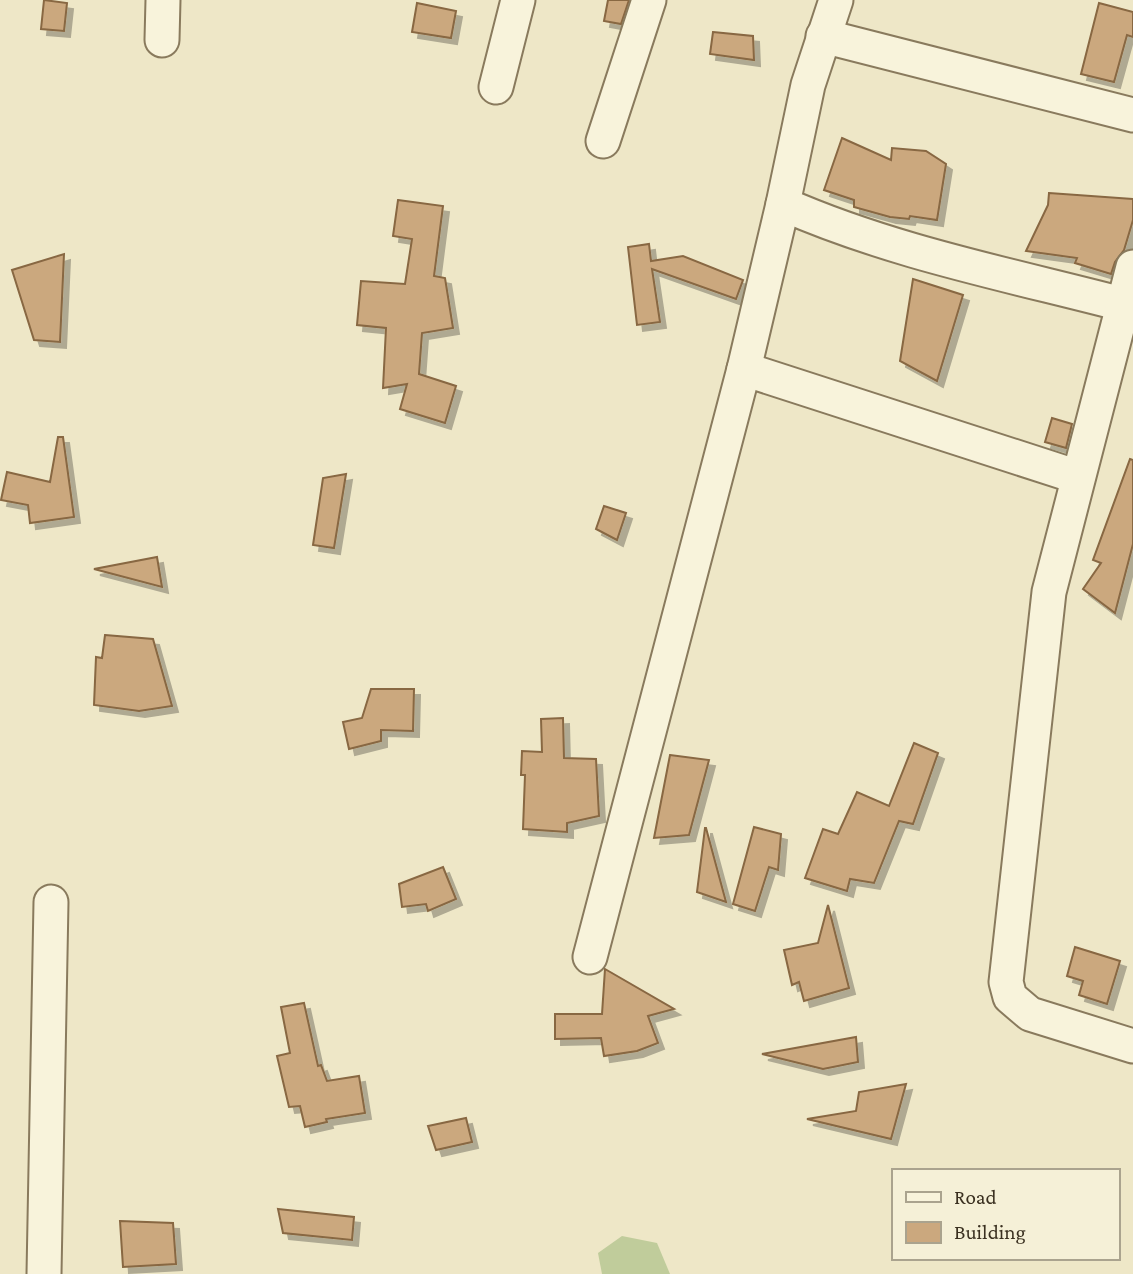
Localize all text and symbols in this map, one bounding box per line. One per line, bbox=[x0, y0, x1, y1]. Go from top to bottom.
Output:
legend bbox=[892, 1169, 1119, 1260]
text: Road bbox=[954, 1185, 997, 1209]
text: Building bbox=[954, 1220, 1026, 1244]

